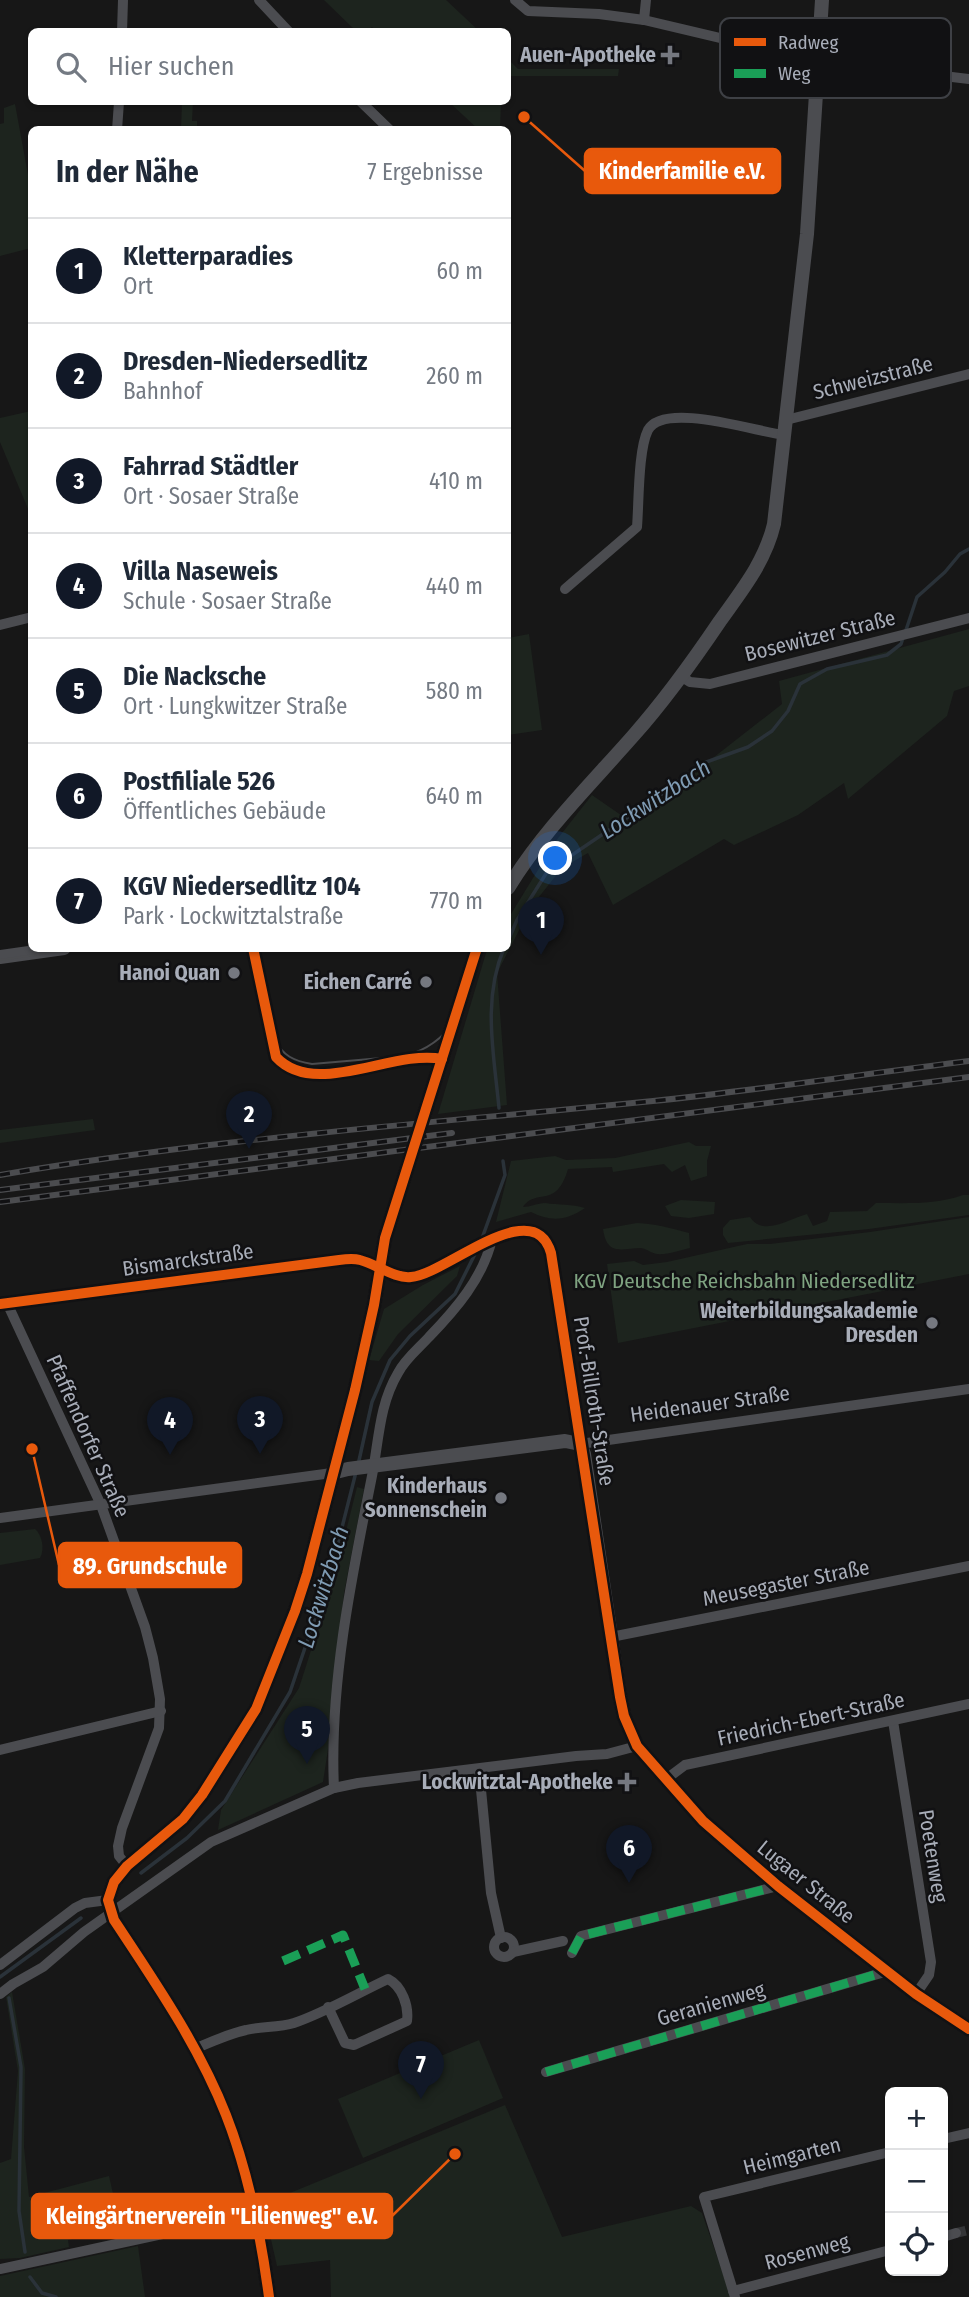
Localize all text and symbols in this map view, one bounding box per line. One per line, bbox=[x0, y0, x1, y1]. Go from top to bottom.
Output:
legend bbox=[720, 18, 951, 98]
search box bbox=[28, 28, 511, 105]
text: Radweg bbox=[778, 31, 838, 54]
place label: Auen-Apotheke bbox=[519, 42, 656, 68]
marker: Auen-Apotheke bbox=[662, 47, 678, 63]
icon: search bbox=[52, 48, 90, 86]
text: Hier suchen bbox=[108, 51, 234, 82]
text: Weg bbox=[778, 62, 810, 85]
callout: Kinderfamilie e.V. bbox=[585, 149, 780, 193]
text: In der Nähe bbox=[56, 154, 199, 190]
text: Kinderfamilie e.V. bbox=[599, 157, 765, 185]
text: 7 Ergebnisse bbox=[367, 158, 483, 186]
text: Kletterparadies bbox=[123, 241, 293, 272]
text: 1 bbox=[74, 257, 84, 285]
text: 60 m bbox=[437, 257, 483, 285]
text: Ort bbox=[123, 272, 153, 300]
text: Dresden-Niedersedlitz bbox=[123, 346, 367, 377]
street label: Schweizstraße bbox=[810, 351, 936, 405]
text: 2 bbox=[74, 362, 84, 390]
text: 260 m bbox=[426, 362, 483, 390]
text: Bahnhof bbox=[123, 377, 202, 405]
text: Fahrrad Städtler bbox=[123, 451, 298, 482]
text: 3 bbox=[74, 467, 84, 495]
text: 410 m bbox=[429, 467, 483, 495]
text: Ort · Sosaer Straße bbox=[123, 482, 299, 510]
text: Villa Naseweis bbox=[123, 556, 278, 587]
text: 4 bbox=[73, 572, 85, 600]
text: 440 m bbox=[426, 572, 483, 600]
text: Schule · Sosaer Straße bbox=[123, 587, 332, 615]
street label: Bosewitzer Straße bbox=[742, 605, 898, 667]
text: Die Nacksche bbox=[123, 661, 266, 692]
text: 5 bbox=[73, 677, 85, 705]
text: 580 m bbox=[426, 677, 483, 705]
text: Ort · Lungkwitzer Straße bbox=[123, 692, 347, 720]
water label: Lockwitzbach bbox=[595, 753, 715, 845]
text: Postfiliale 526 bbox=[123, 766, 275, 797]
text: 6 bbox=[73, 782, 85, 810]
text: 640 m bbox=[425, 782, 483, 810]
text: Öffentliches Gebäude bbox=[123, 797, 326, 825]
your location bbox=[538, 841, 572, 875]
text: KGV Niedersedlitz 104 bbox=[123, 871, 361, 902]
text: 7 bbox=[74, 887, 84, 915]
text: 770 m bbox=[429, 887, 483, 915]
pin: 1 bbox=[518, 897, 564, 955]
text: Park · Lockwitztalstraße bbox=[123, 902, 343, 930]
place label: Hanoi Quan bbox=[119, 960, 220, 986]
marker: Hanoi Quan bbox=[226, 965, 242, 981]
place label: Eichen Carré bbox=[304, 969, 412, 995]
marker: Eichen Carré bbox=[418, 974, 434, 990]
pin: 2 bbox=[226, 1091, 272, 1149]
street label: Bismarckstraße bbox=[121, 1238, 255, 1282]
park label: KGV Deutsche Reichsbahn Niedersedlitz bbox=[573, 1268, 915, 1294]
place label: Weiterbildungsakademie Dresden bbox=[700, 1298, 918, 1348]
street label: Prof.-Billroth-Straße bbox=[568, 1314, 620, 1488]
marker: Weiterbildungsakademie Dresden bbox=[924, 1315, 940, 1331]
street label: Pfaffendorfer Straße bbox=[40, 1350, 136, 1522]
street label: Heidenauer Straße bbox=[629, 1380, 791, 1428]
pin: 3 bbox=[237, 1396, 283, 1454]
pin: 4 bbox=[147, 1397, 193, 1455]
place label: Kinderhaus Sonnenschein bbox=[365, 1473, 487, 1523]
marker: Kinderhaus Sonnenschein bbox=[493, 1490, 509, 1506]
water label: Lockwitzbach bbox=[291, 1523, 355, 1651]
callout: 89. Grundschule bbox=[59, 1543, 241, 1587]
text: 89. Grundschule bbox=[73, 1552, 227, 1580]
street label: Meusegaster Straße bbox=[700, 1554, 872, 1612]
street label: Friedrich-Ebert-Straße bbox=[715, 1686, 907, 1752]
pin: 5 bbox=[284, 1706, 330, 1764]
place label: Lockwitztal-Apotheke bbox=[422, 1769, 613, 1795]
marker: Lockwitztal-Apotheke bbox=[619, 1774, 635, 1790]
street label: Poetenweg bbox=[913, 1808, 953, 1904]
pin: 6 bbox=[606, 1825, 652, 1883]
street label: Lugaer Straße bbox=[752, 1835, 860, 1929]
street label: Geranienweg bbox=[654, 1976, 768, 2032]
pin: 7 bbox=[398, 2041, 444, 2099]
map controls bbox=[885, 2087, 948, 2276]
button: + bbox=[885, 2087, 948, 2150]
street label: Heimgarten bbox=[741, 2131, 843, 2181]
button: − bbox=[885, 2150, 948, 2213]
callout: Kleingärtnerverein "Lilienweg" e.V. bbox=[32, 2194, 392, 2238]
text: Kleingärtnerverein "Lilienweg" e.V. bbox=[46, 2202, 378, 2230]
button: locate bbox=[885, 2213, 948, 2276]
street label: Rosenweg bbox=[762, 2228, 852, 2276]

